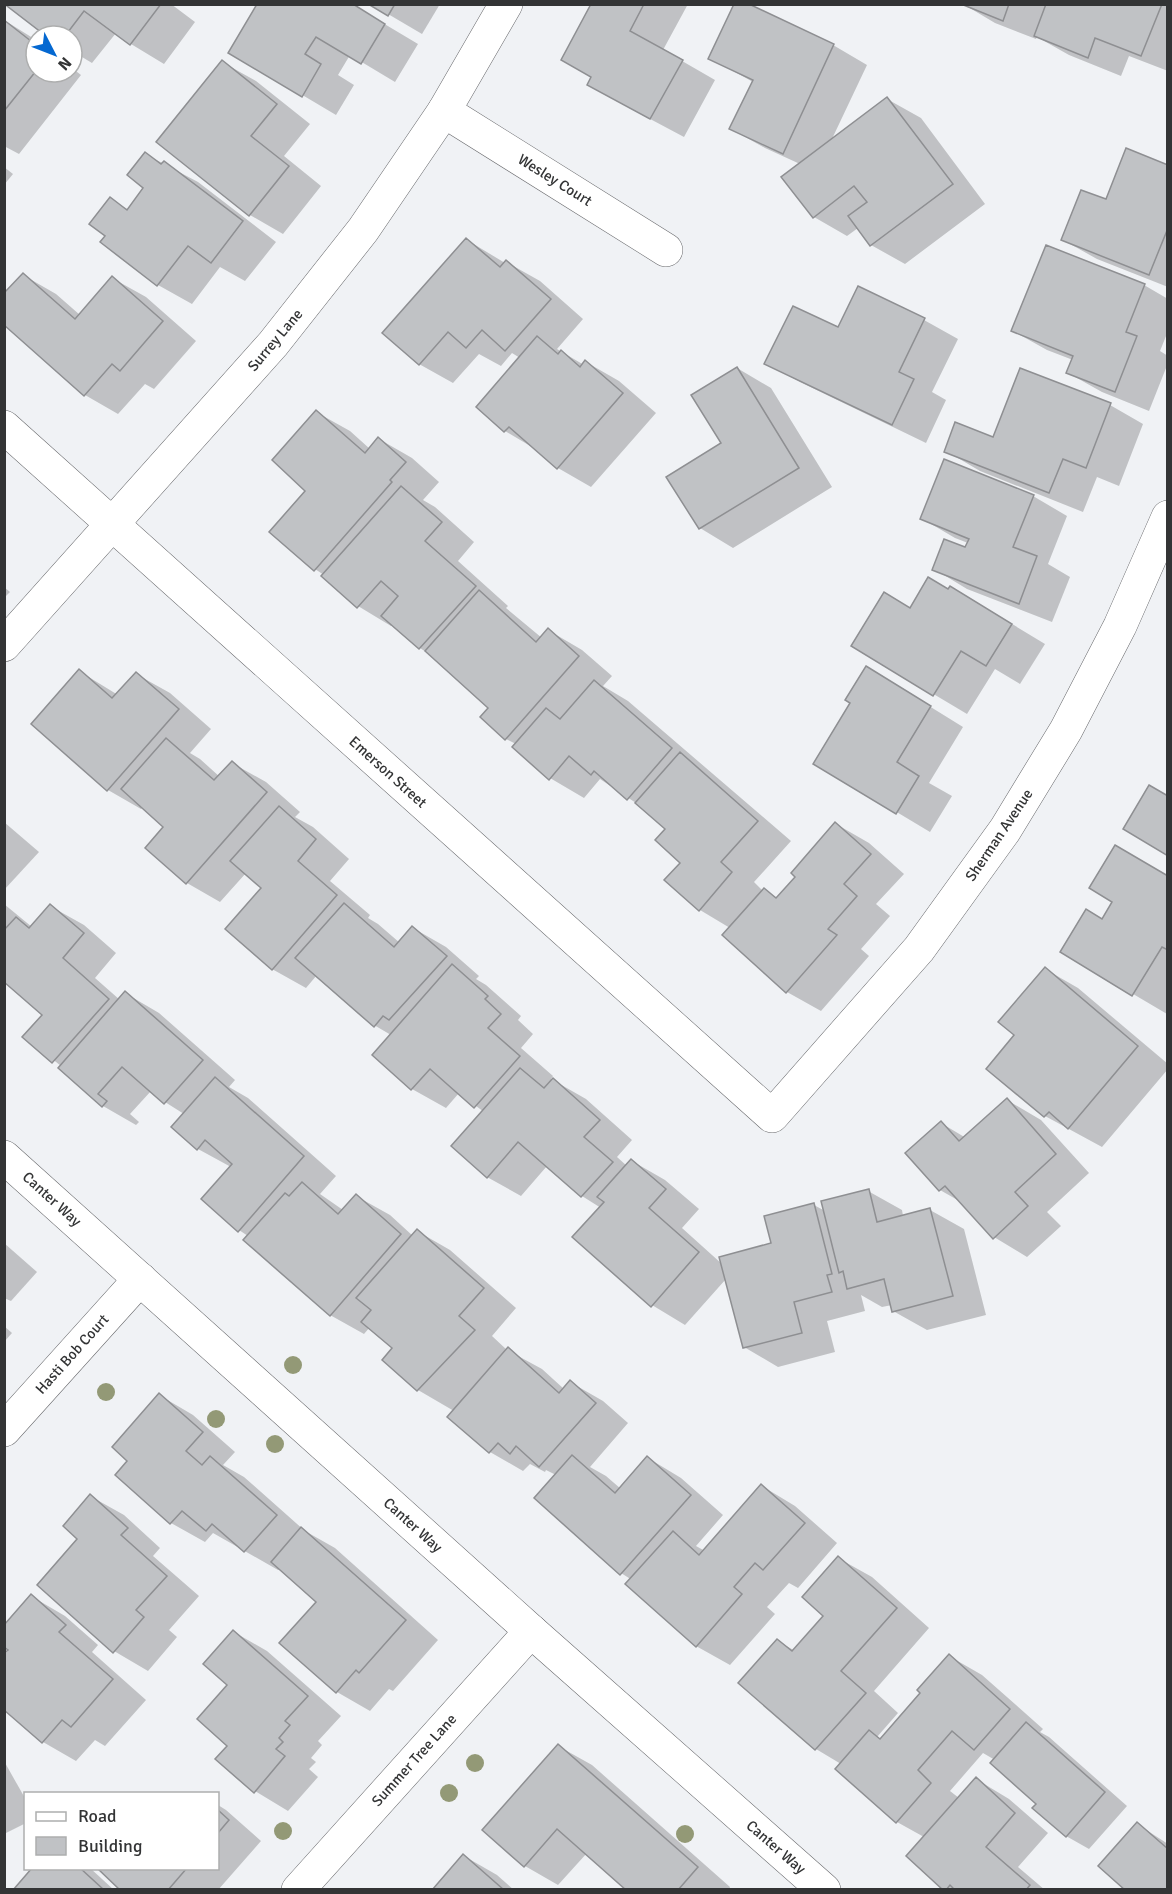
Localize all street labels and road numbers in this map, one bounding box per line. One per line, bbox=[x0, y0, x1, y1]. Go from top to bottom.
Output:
street label: Wesley Court bbox=[515, 150, 595, 210]
street label: Surrey Lane bbox=[244, 305, 306, 375]
street label: Emerson Street bbox=[345, 732, 431, 812]
street label: Sherman Avenue bbox=[961, 785, 1037, 885]
street label: Canter Way bbox=[19, 1168, 85, 1230]
street label: Hasti Bob Court bbox=[31, 1310, 113, 1398]
street label: Canter Way bbox=[380, 1494, 446, 1556]
street label: Summer Tree Lane bbox=[368, 1710, 460, 1810]
street label: Canter Way bbox=[743, 1816, 809, 1878]

